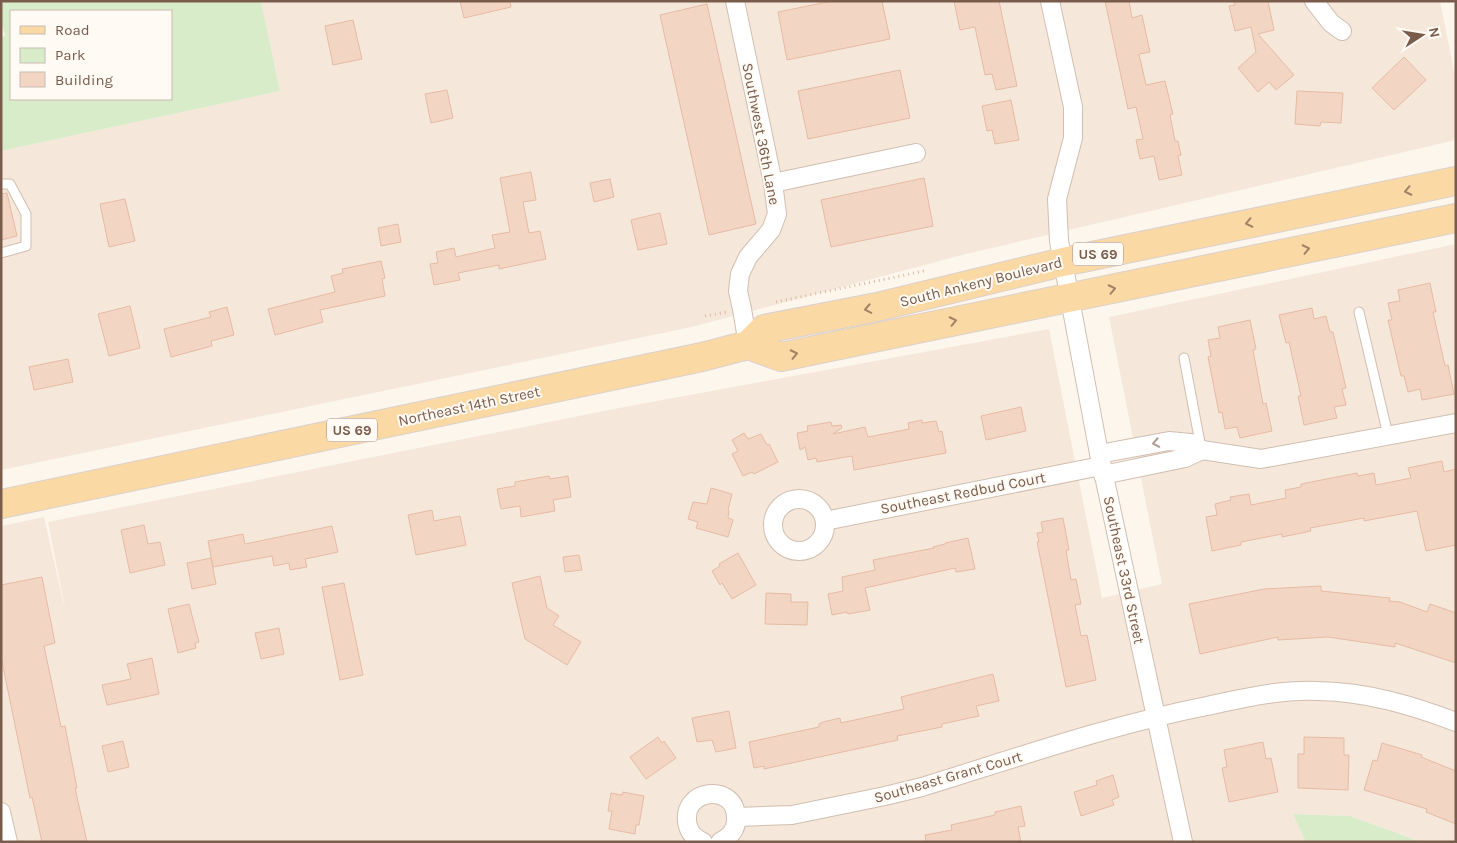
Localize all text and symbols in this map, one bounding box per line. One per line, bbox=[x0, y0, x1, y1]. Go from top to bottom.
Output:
legend bbox=[10, 10, 172, 100]
north arrow bbox=[1397, 10, 1447, 60]
text: Road bbox=[55, 21, 90, 39]
text: N bbox=[1425, 26, 1444, 39]
text: Park bbox=[55, 46, 85, 64]
street label: Southwest 36th Lane bbox=[738, 61, 784, 207]
text: Building bbox=[55, 71, 113, 89]
one-way arrow bbox=[1404, 185, 1412, 195]
one-way arrow bbox=[1244, 218, 1253, 228]
road number: US 69 bbox=[1073, 242, 1123, 266]
one-way arrow bbox=[1301, 244, 1310, 255]
street label: South Ankeny Boulevard bbox=[898, 253, 1064, 311]
one-way arrow bbox=[1108, 284, 1117, 294]
one-way arrow bbox=[864, 303, 873, 313]
one-way arrow bbox=[949, 317, 958, 327]
one-way arrow bbox=[790, 349, 798, 360]
street label: Northeast 14th Street bbox=[397, 382, 542, 430]
road number: US 69 bbox=[327, 418, 377, 442]
one-way arrow bbox=[1151, 438, 1160, 448]
street label: Southeast Redbud Court bbox=[879, 468, 1047, 518]
street label: Southeast 33rd Street bbox=[1100, 494, 1149, 646]
street label: Southeast Grant Court bbox=[872, 747, 1024, 807]

